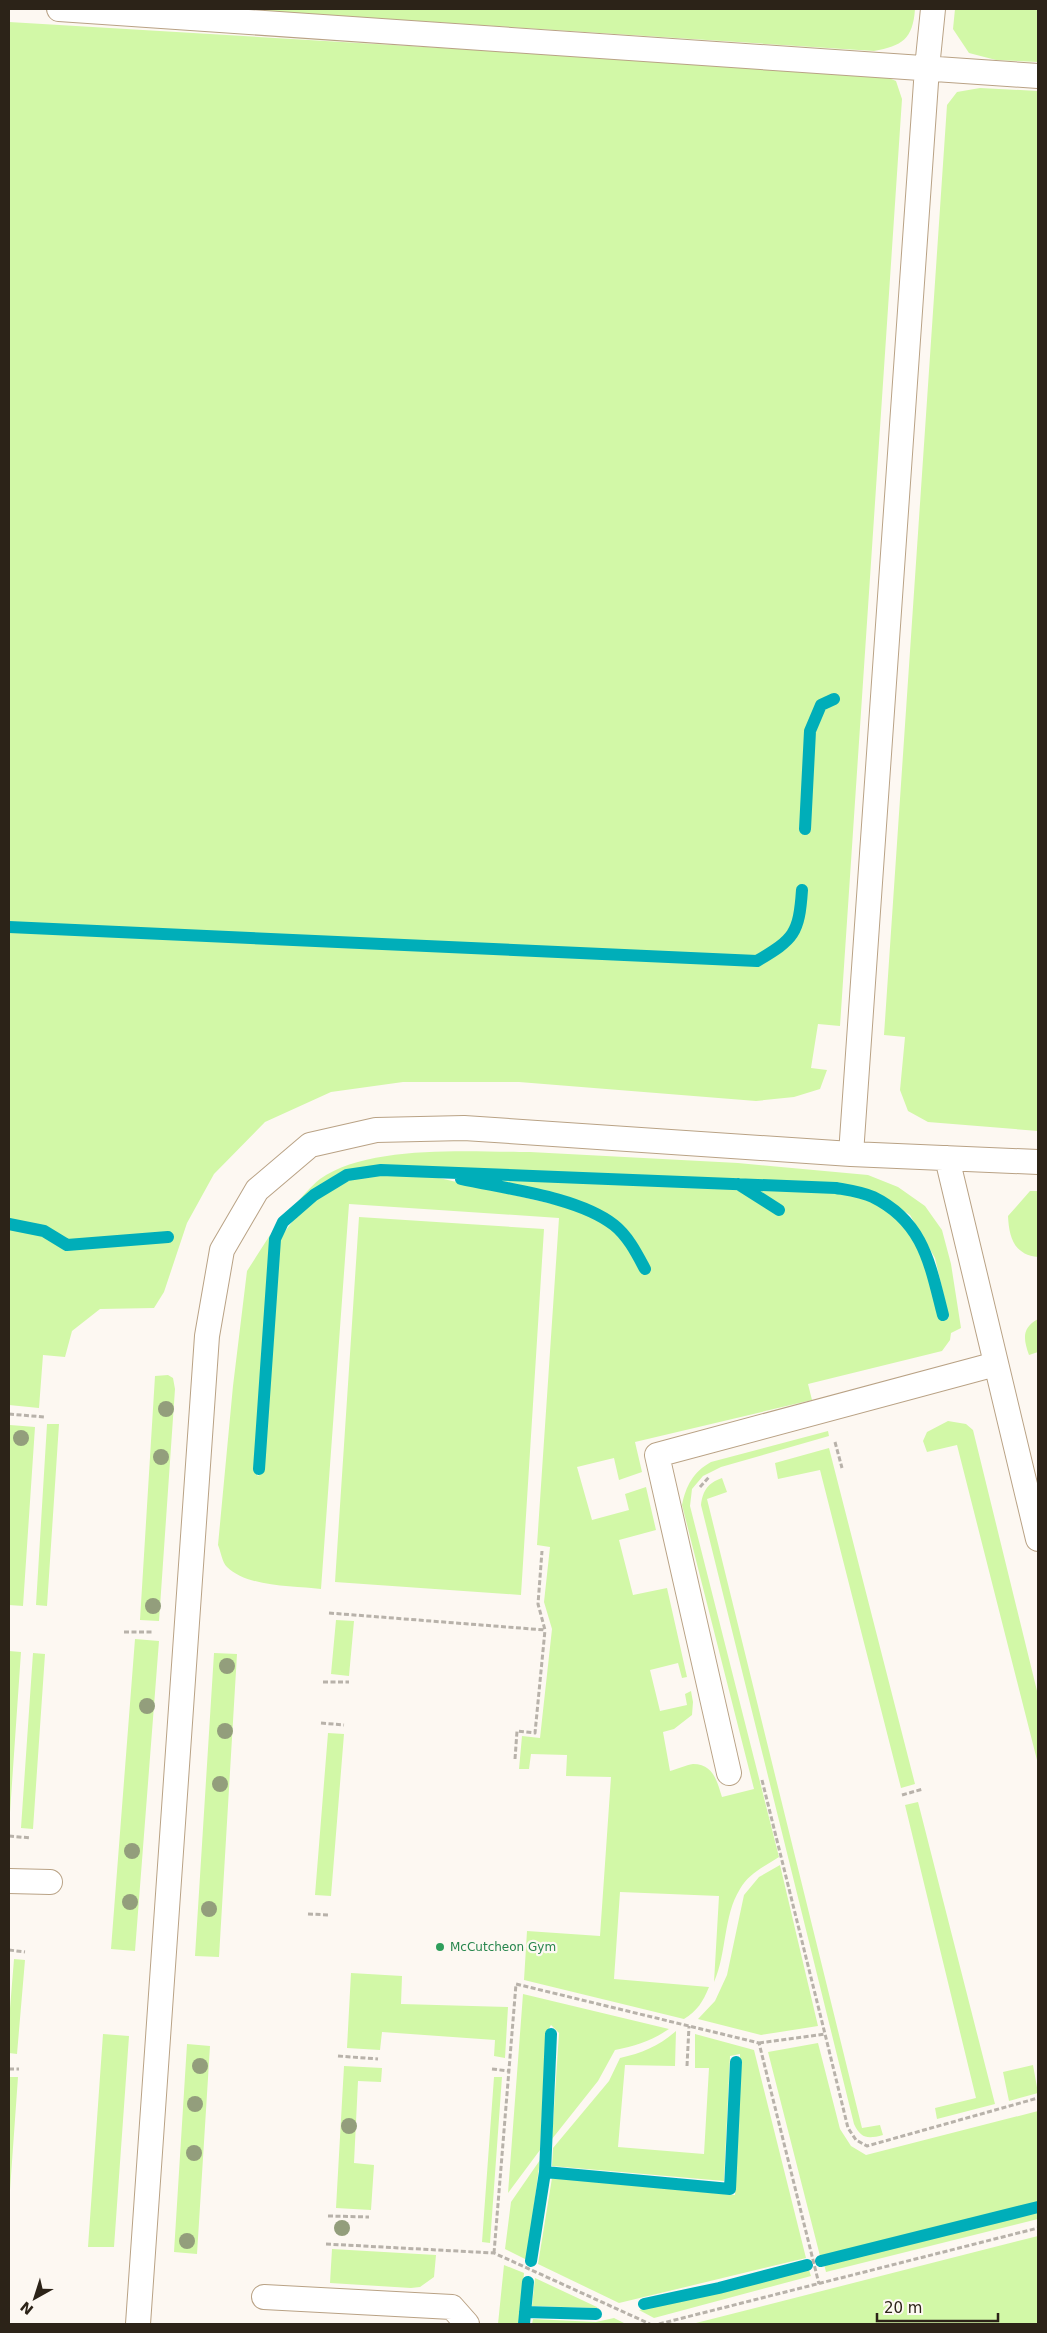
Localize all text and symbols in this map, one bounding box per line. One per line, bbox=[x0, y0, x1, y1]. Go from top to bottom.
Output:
place label: McCutcheon Gym bbox=[450, 1940, 556, 1954]
marker: McCutcheon Gym bbox=[434, 1941, 446, 1953]
north arrow bbox=[10, 2273, 60, 2323]
scale bar bbox=[877, 2290, 998, 2322]
text: N bbox=[17, 2298, 36, 2318]
text: 20 m bbox=[884, 2299, 922, 2317]

